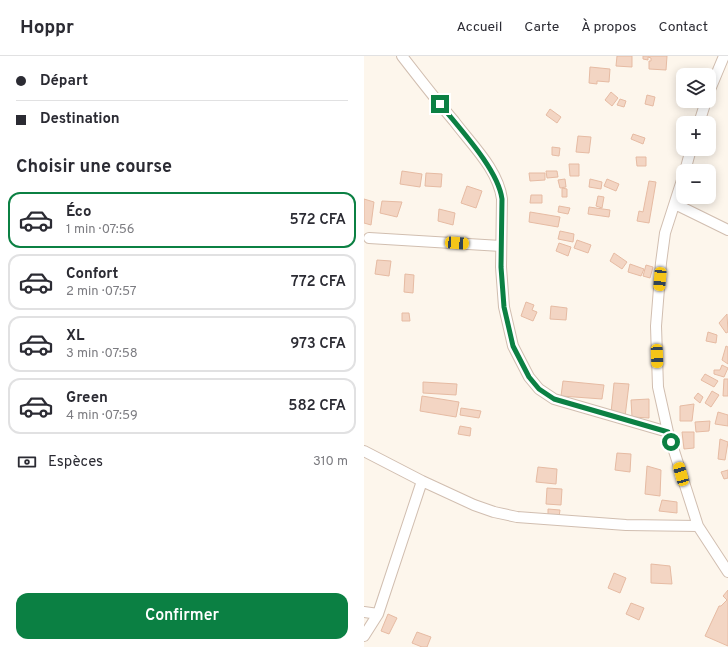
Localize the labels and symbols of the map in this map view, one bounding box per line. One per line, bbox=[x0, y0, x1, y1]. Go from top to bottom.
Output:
route end bbox=[431, 95, 449, 113]
car bbox=[445, 236, 469, 250]
car bbox=[653, 267, 667, 291]
car bbox=[651, 344, 663, 368]
route start bbox=[662, 433, 680, 451]
car bbox=[672, 461, 690, 487]

